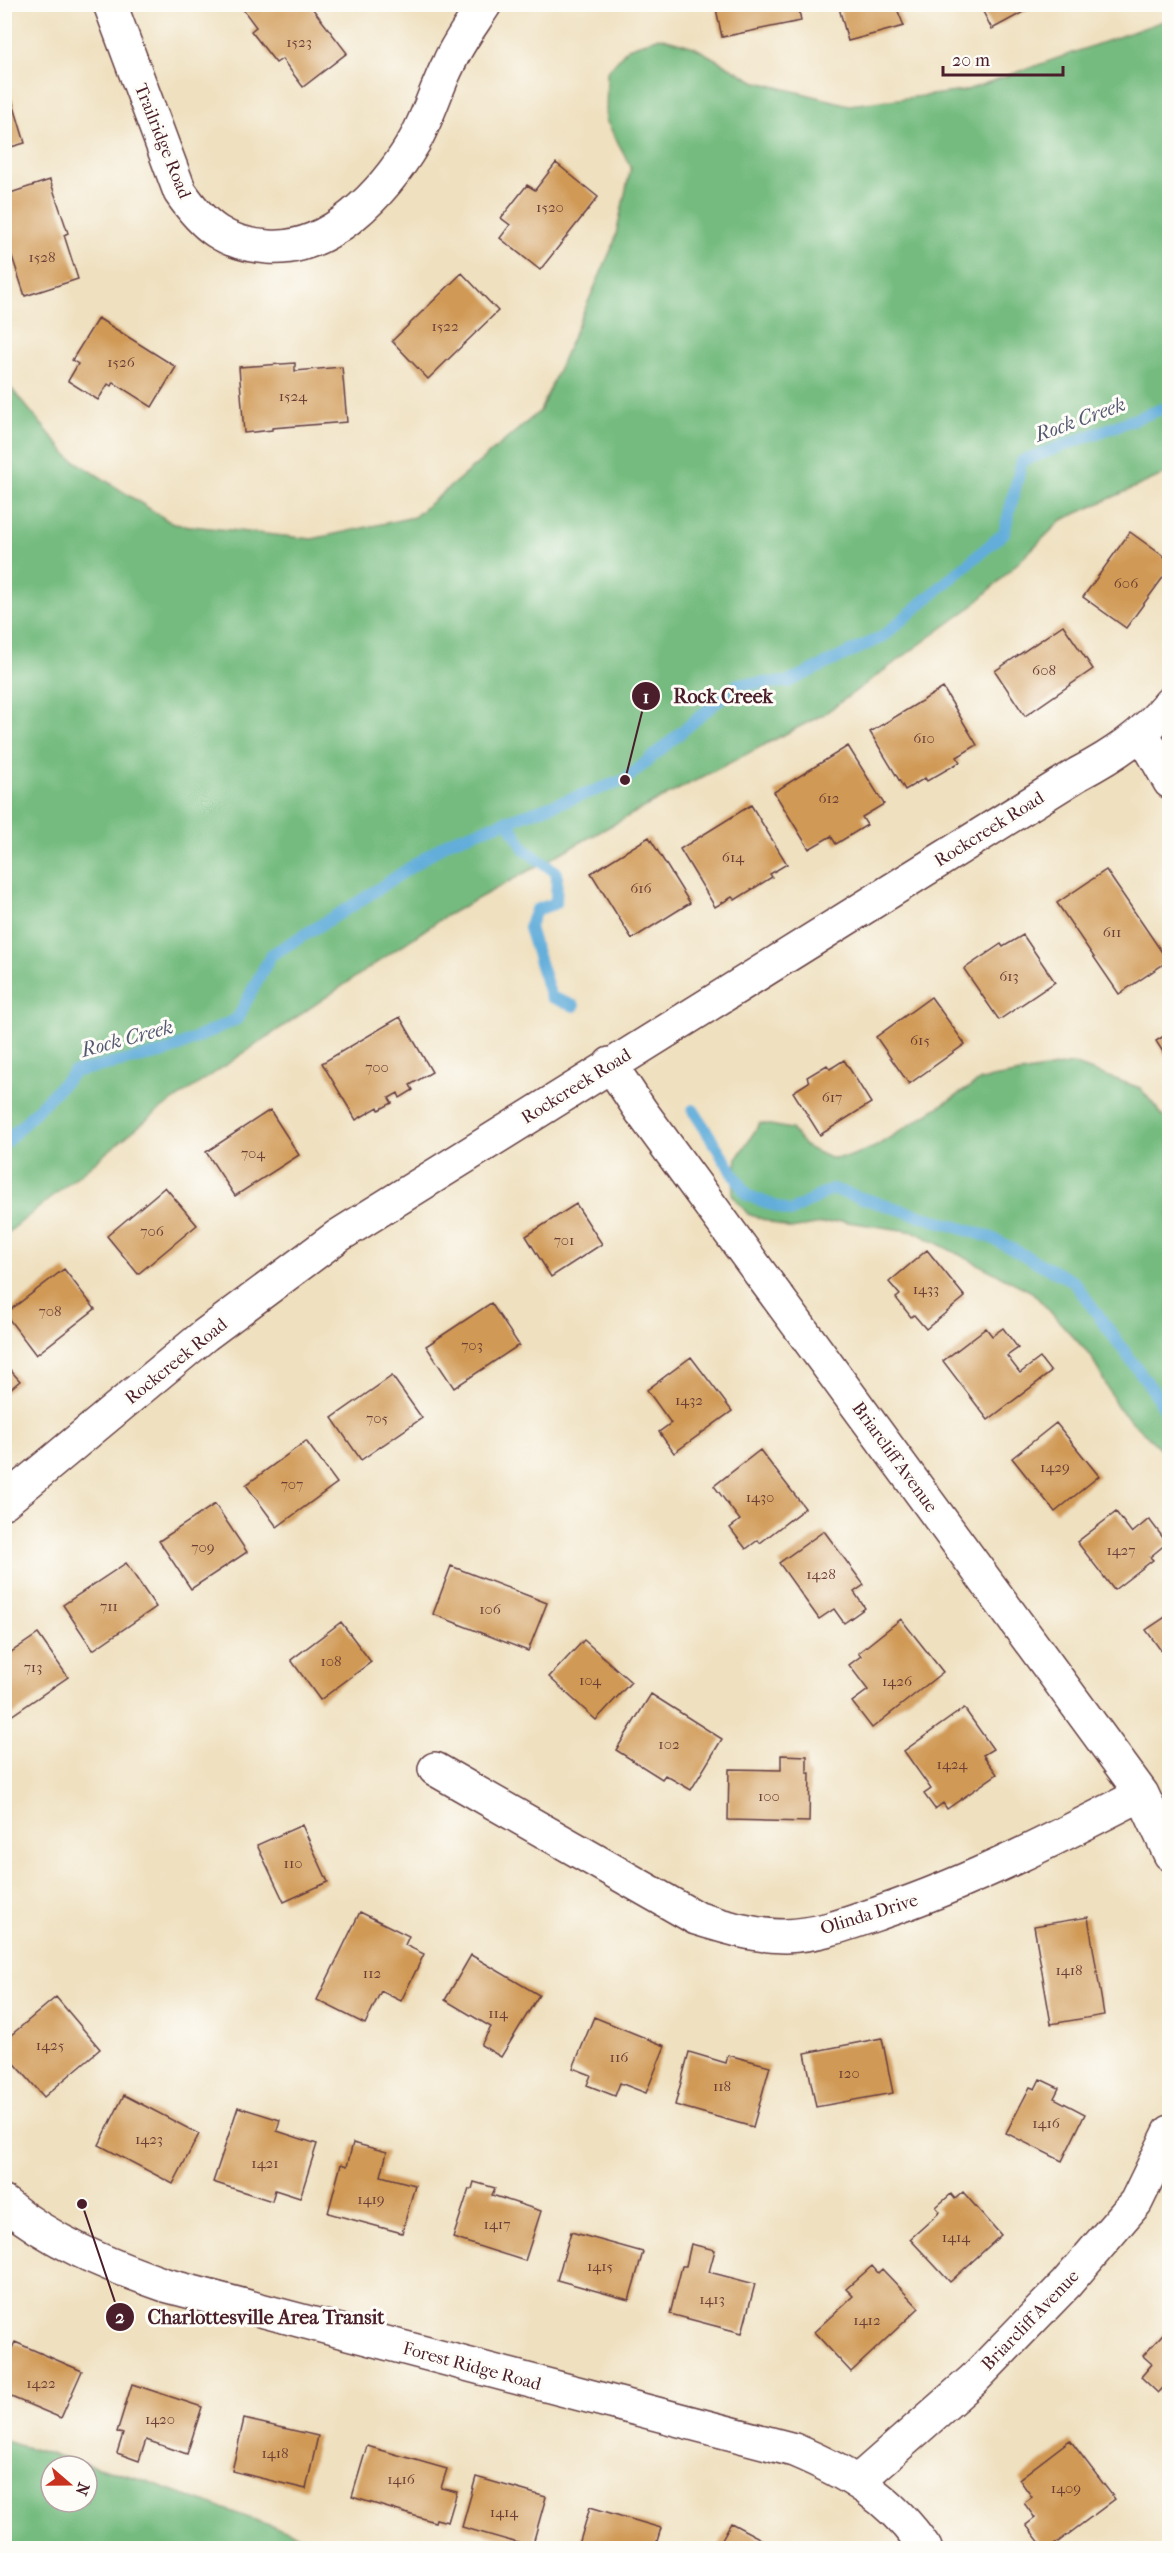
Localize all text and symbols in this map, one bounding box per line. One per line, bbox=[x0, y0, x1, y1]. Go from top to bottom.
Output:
house number: 1523 bbox=[286, 33, 312, 51]
scale bar bbox=[943, 39, 1063, 77]
text: 20 m bbox=[952, 50, 990, 71]
street label: Trailridge Road bbox=[130, 81, 195, 202]
house number: 1520 bbox=[536, 198, 564, 216]
house number: 1528 bbox=[28, 248, 56, 266]
house number: 1522 bbox=[431, 317, 459, 335]
house number: 1526 bbox=[107, 353, 136, 371]
house number: 1524 bbox=[279, 387, 308, 405]
water label: Rock Creek bbox=[1030, 393, 1128, 447]
house number: 606 bbox=[1114, 574, 1139, 592]
house number: 608 bbox=[1032, 661, 1056, 679]
callout: Rock Creek bbox=[631, 677, 785, 715]
text: Rock Creek bbox=[673, 685, 773, 708]
text: 1 bbox=[643, 687, 649, 708]
house number: 610 bbox=[913, 729, 935, 747]
street label: Rockcreek Road bbox=[931, 787, 1048, 872]
house number: 612 bbox=[818, 789, 840, 807]
house number: 614 bbox=[722, 848, 745, 866]
house number: 616 bbox=[630, 879, 653, 897]
house number: 611 bbox=[1103, 923, 1121, 941]
house number: 613 bbox=[999, 967, 1019, 985]
water label: Rock Creek bbox=[77, 1015, 176, 1062]
house number: 615 bbox=[910, 1031, 930, 1049]
street label: Rockcreek Road bbox=[518, 1044, 635, 1129]
house number: 700 bbox=[365, 1058, 389, 1076]
house number: 617 bbox=[822, 1088, 842, 1106]
house number: 704 bbox=[241, 1144, 266, 1162]
house number: 706 bbox=[140, 1222, 165, 1240]
house number: 701 bbox=[554, 1231, 574, 1249]
house number: 1433 bbox=[913, 1280, 939, 1298]
house number: 708 bbox=[39, 1302, 62, 1320]
street label: Rockcreek Road bbox=[121, 1314, 232, 1409]
house number: 703 bbox=[461, 1336, 483, 1354]
house number: 1432 bbox=[675, 1391, 703, 1409]
street label: Briarcliff Avenue bbox=[848, 1398, 942, 1517]
house number: 705 bbox=[366, 1409, 388, 1427]
house number: 1429 bbox=[1040, 1458, 1070, 1476]
house number: 707 bbox=[281, 1475, 303, 1493]
house number: 1430 bbox=[746, 1488, 774, 1506]
house number: 709 bbox=[191, 1538, 215, 1556]
house number: 1427 bbox=[1106, 1541, 1136, 1559]
house number: 1428 bbox=[806, 1565, 836, 1583]
house number: 711 bbox=[100, 1597, 118, 1615]
house number: 106 bbox=[479, 1600, 502, 1618]
house number: 108 bbox=[320, 1652, 342, 1670]
house number: 713 bbox=[24, 1658, 42, 1676]
house number: 104 bbox=[579, 1671, 602, 1689]
house number: 1426 bbox=[882, 1672, 913, 1690]
house number: 102 bbox=[658, 1735, 680, 1753]
house number: 1424 bbox=[937, 1755, 969, 1773]
house number: 100 bbox=[758, 1787, 780, 1805]
house number: 110 bbox=[284, 1854, 302, 1872]
street label: Olinda Drive bbox=[818, 1890, 921, 1939]
house number: 1418 bbox=[1055, 1961, 1083, 1979]
house number: 112 bbox=[363, 1964, 381, 1982]
house number: 114 bbox=[488, 2004, 509, 2022]
house number: 1425 bbox=[36, 2036, 64, 2054]
house number: 116 bbox=[610, 2048, 629, 2066]
house number: 120 bbox=[838, 2064, 860, 2082]
house number: 118 bbox=[713, 2077, 731, 2095]
house number: 1416 bbox=[1032, 2114, 1061, 2132]
house number: 1423 bbox=[135, 2130, 163, 2148]
house number: 1421 bbox=[251, 2154, 279, 2172]
house number: 1419 bbox=[357, 2190, 385, 2208]
house number: 1417 bbox=[484, 2215, 510, 2233]
house number: 1414 bbox=[942, 2228, 971, 2246]
house number: 1415 bbox=[587, 2257, 613, 2275]
street label: Briarcliff Avenue bbox=[977, 2266, 1084, 2375]
house number: 1413 bbox=[699, 2290, 725, 2308]
callout: Charlottesville Area Transit bbox=[105, 2298, 396, 2336]
text: Charlottesville Area Transit bbox=[148, 2306, 385, 2329]
text: 2 bbox=[115, 2307, 125, 2328]
house number: 1412 bbox=[853, 2311, 881, 2329]
street label: Forest Ridge Road bbox=[400, 2338, 544, 2395]
house number: 1422 bbox=[26, 2374, 56, 2392]
house number: 1420 bbox=[145, 2410, 175, 2428]
house number: 1418 bbox=[261, 2444, 289, 2462]
north arrow bbox=[39, 2454, 99, 2514]
house number: 1416 bbox=[387, 2470, 416, 2488]
house number: 1409 bbox=[1051, 2479, 1081, 2497]
text: N bbox=[71, 2480, 94, 2499]
house number: 1414 bbox=[490, 2503, 519, 2521]

